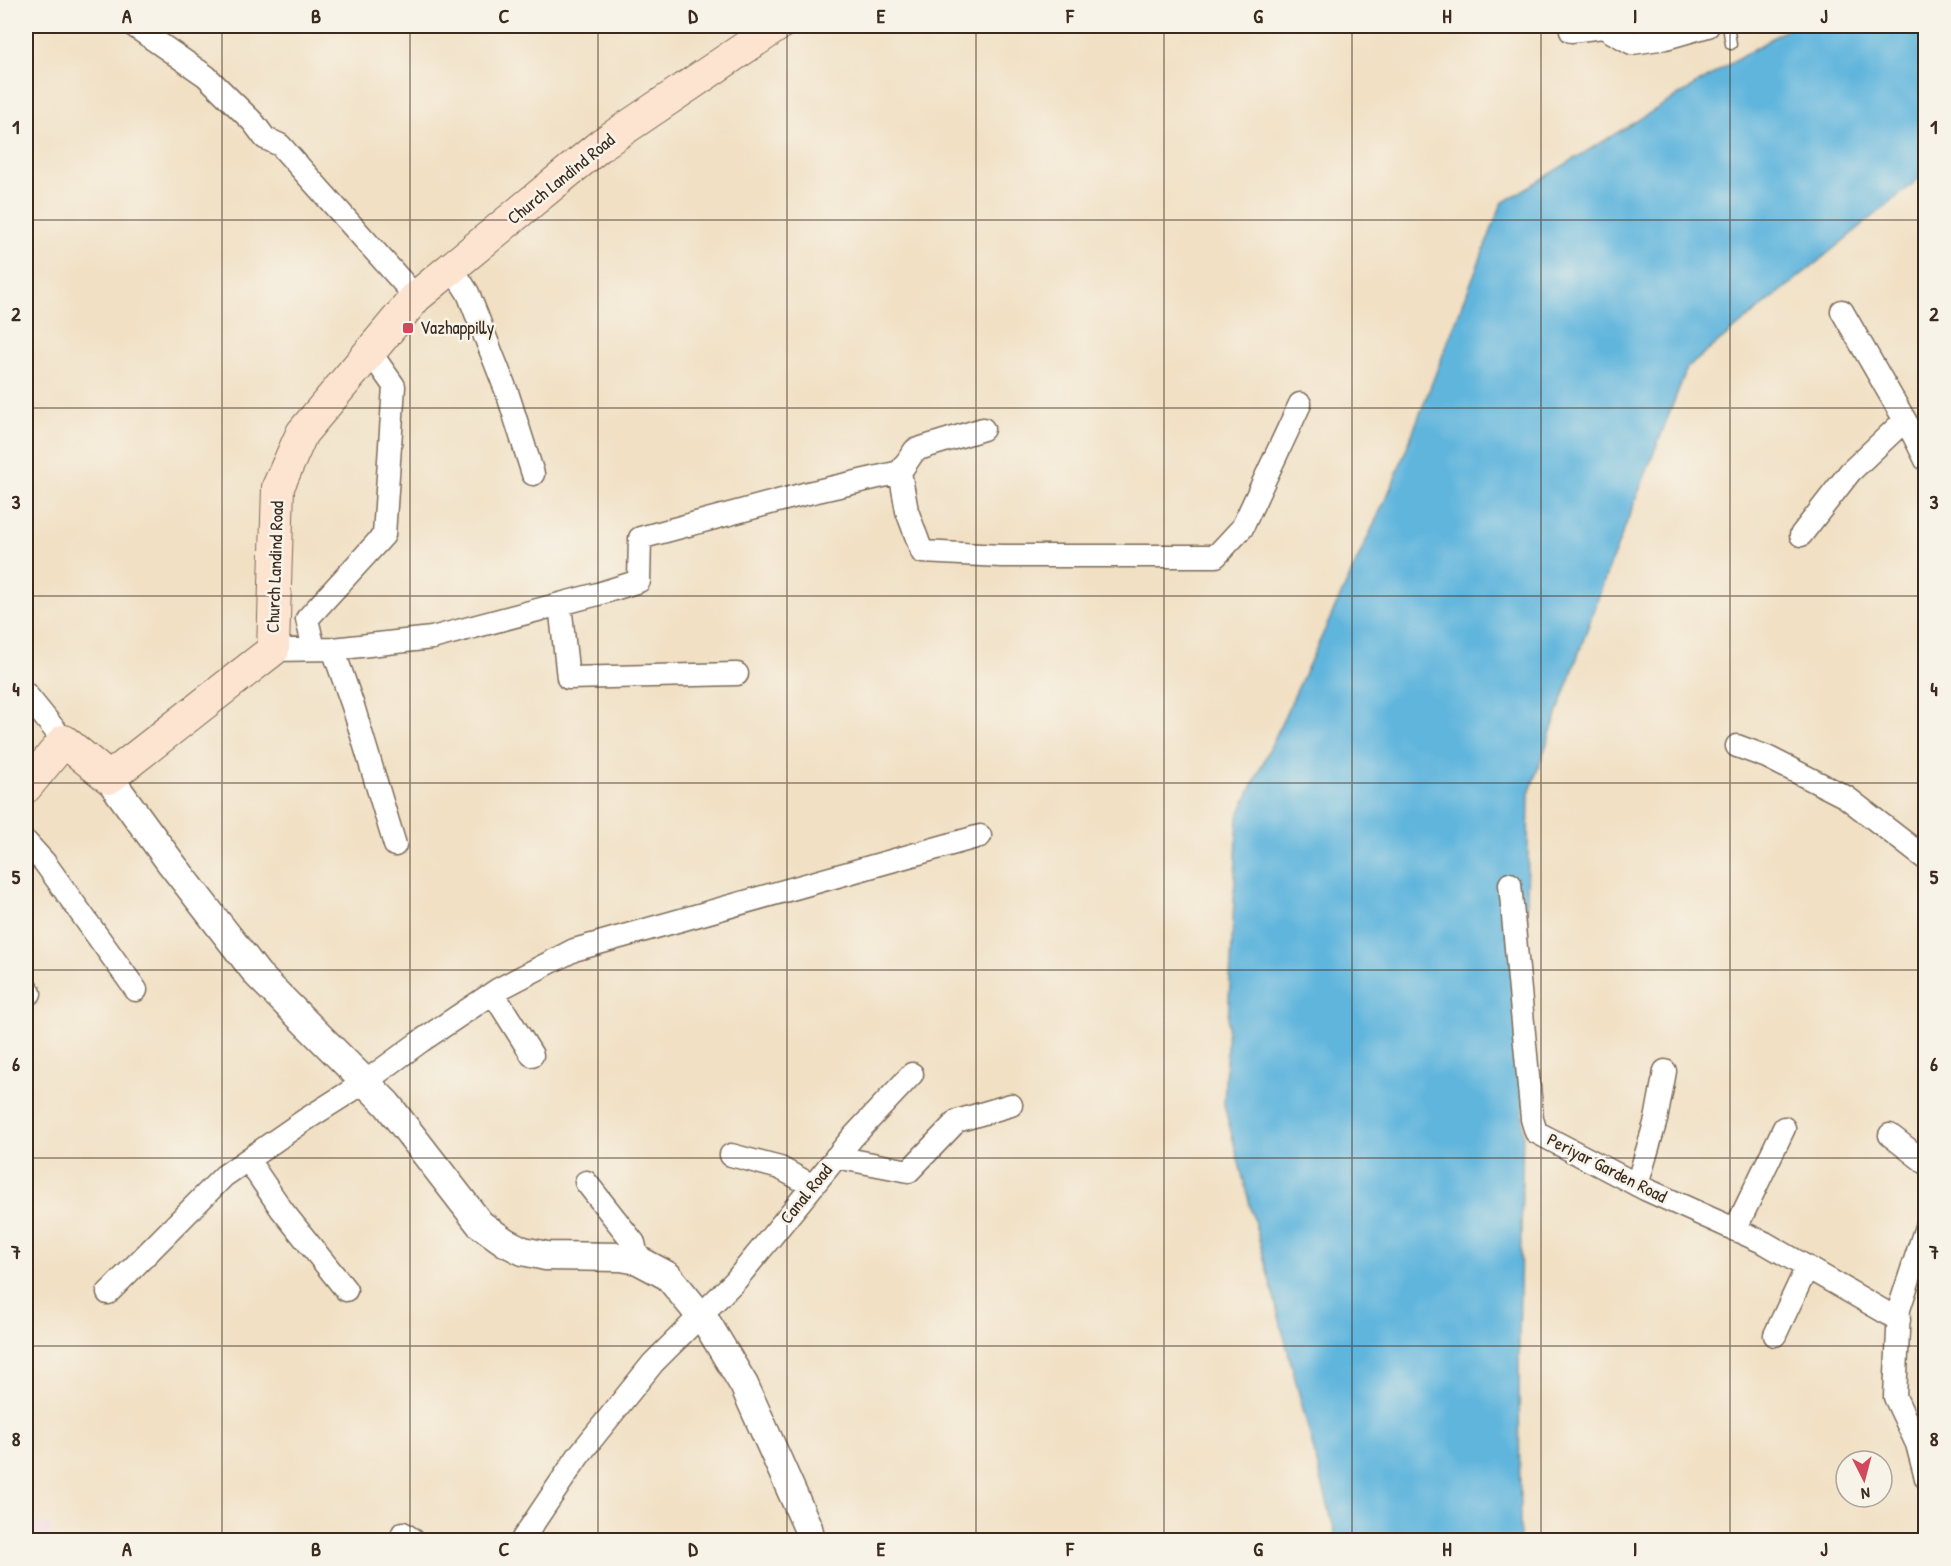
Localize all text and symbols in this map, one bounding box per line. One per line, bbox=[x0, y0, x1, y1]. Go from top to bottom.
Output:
text: A bbox=[122, 2, 132, 29]
text: B bbox=[311, 2, 321, 29]
text: C bbox=[499, 2, 510, 29]
text: D bbox=[688, 2, 698, 29]
text: E bbox=[877, 2, 886, 29]
text: F bbox=[1065, 2, 1075, 29]
text: G bbox=[1253, 2, 1263, 29]
text: H bbox=[1442, 2, 1452, 29]
text: I bbox=[1633, 2, 1637, 29]
text: J bbox=[1820, 2, 1828, 29]
text: 1 bbox=[12, 113, 20, 140]
text: 1 bbox=[1930, 113, 1938, 140]
street label: Church Landind Road bbox=[502, 127, 620, 230]
text: 2 bbox=[11, 300, 21, 327]
text: 2 bbox=[1929, 300, 1939, 327]
place label: Vazhappilly bbox=[420, 315, 495, 340]
marker: Vazhappilly bbox=[401, 321, 415, 335]
text: 3 bbox=[12, 488, 21, 515]
text: 3 bbox=[1930, 488, 1939, 515]
street label: Church Landind Road bbox=[260, 501, 289, 633]
text: 4 bbox=[12, 675, 20, 702]
text: 4 bbox=[1930, 675, 1938, 702]
text: 5 bbox=[12, 863, 21, 890]
text: 5 bbox=[1930, 863, 1939, 890]
text: 6 bbox=[12, 1050, 20, 1077]
text: 6 bbox=[1930, 1050, 1938, 1077]
street label: Periyar Garden Road bbox=[1543, 1127, 1671, 1208]
street label: Canal Road bbox=[774, 1158, 838, 1229]
text: 7 bbox=[10, 1238, 21, 1265]
text: 7 bbox=[1928, 1238, 1939, 1265]
text: 8 bbox=[12, 1425, 21, 1452]
text: 8 bbox=[1930, 1425, 1939, 1452]
north arrow bbox=[1834, 1449, 1894, 1509]
text: N bbox=[1860, 1483, 1871, 1505]
text: A bbox=[122, 1535, 132, 1562]
text: B bbox=[311, 1535, 321, 1562]
text: C bbox=[499, 1535, 510, 1562]
text: D bbox=[688, 1535, 698, 1562]
text: E bbox=[877, 1535, 886, 1562]
text: F bbox=[1065, 1535, 1075, 1562]
text: G bbox=[1253, 1535, 1263, 1562]
text: H bbox=[1442, 1535, 1452, 1562]
text: I bbox=[1633, 1535, 1637, 1562]
text: J bbox=[1820, 1535, 1828, 1562]

